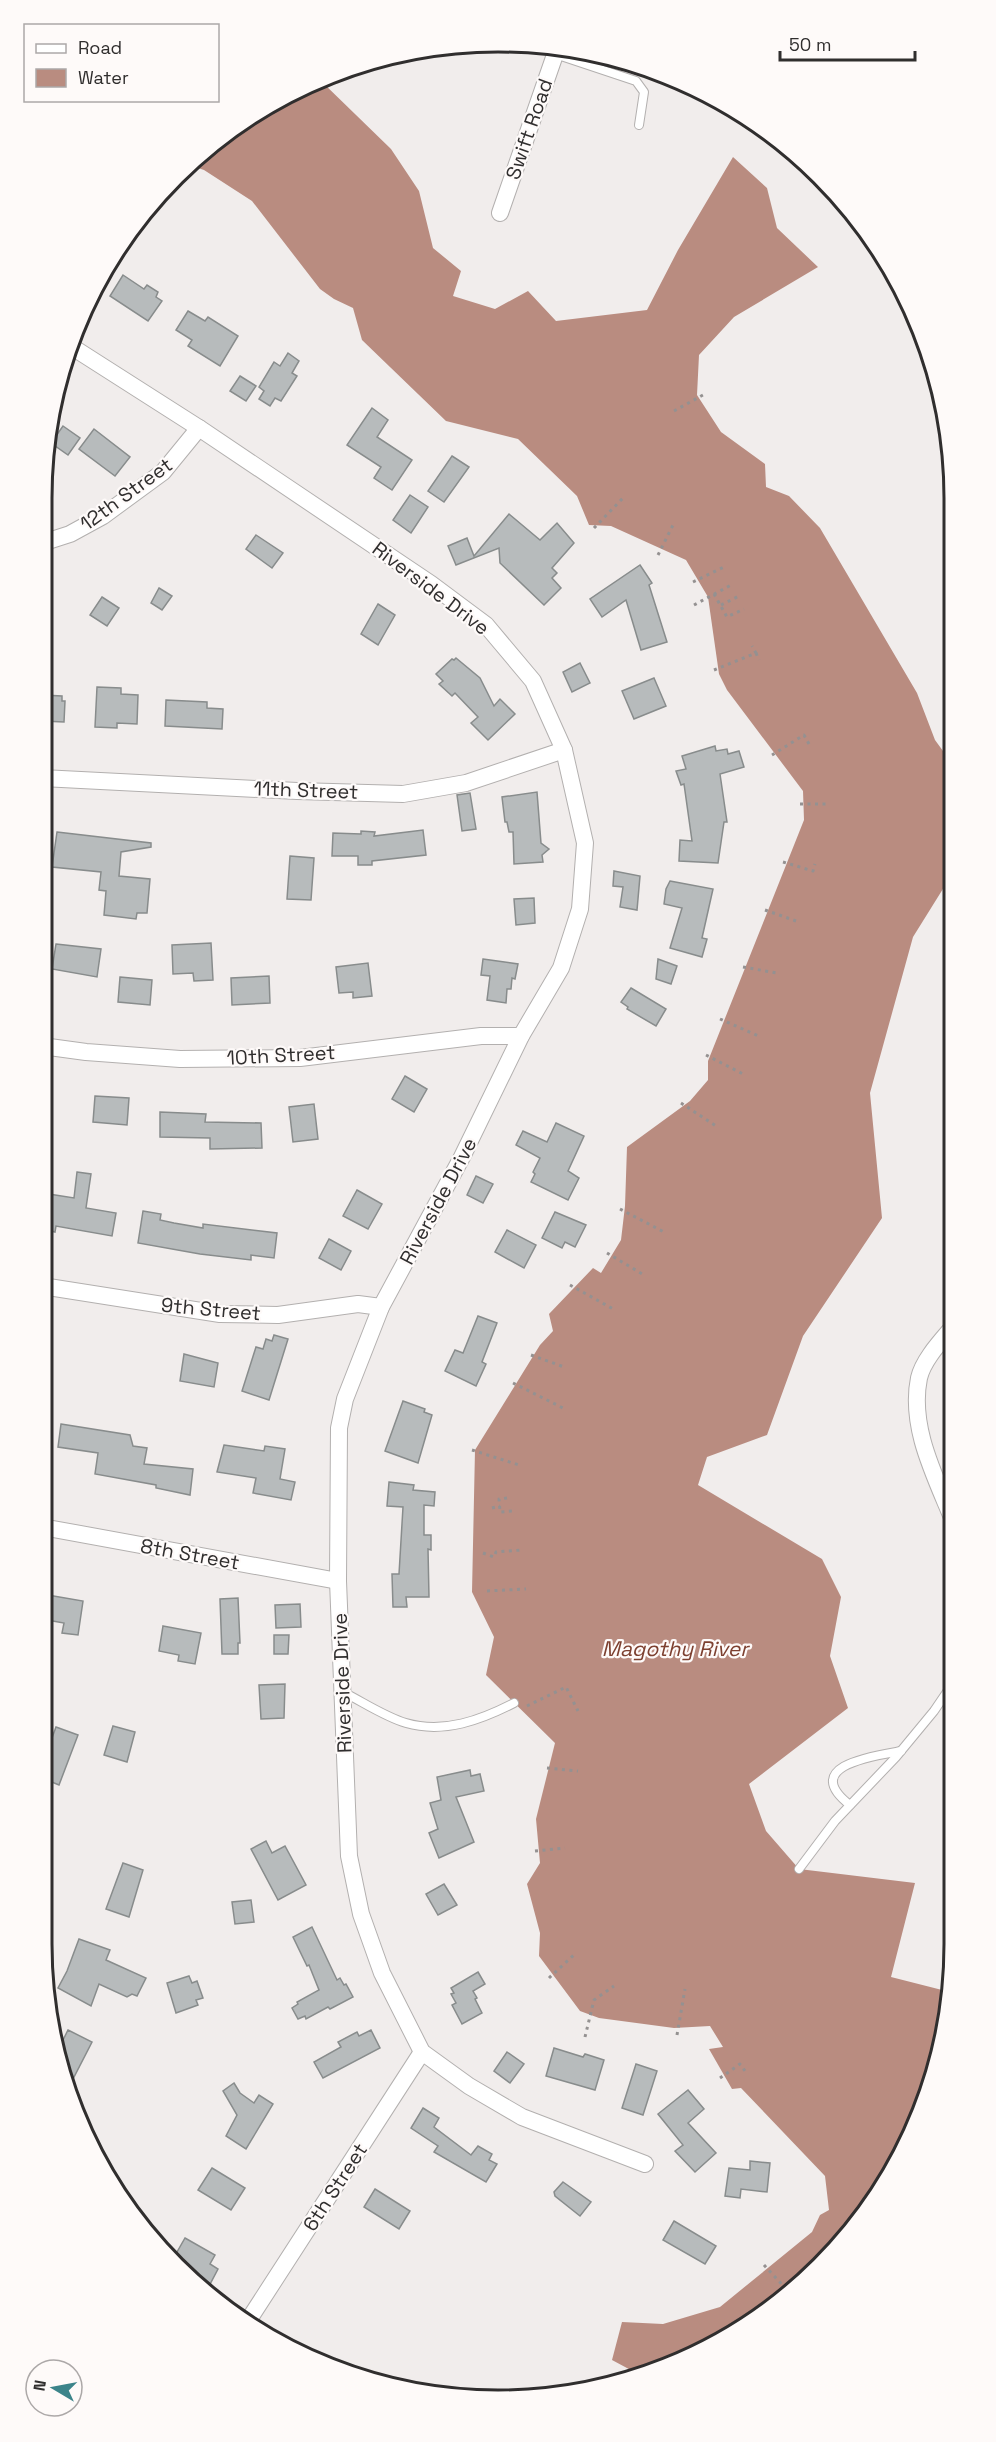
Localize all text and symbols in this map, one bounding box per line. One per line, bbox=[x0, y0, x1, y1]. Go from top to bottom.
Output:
legend bbox=[24, 24, 219, 102]
scale bar bbox=[780, 24, 915, 62]
text: 50 m bbox=[789, 33, 831, 56]
text: Road bbox=[78, 36, 122, 59]
text: Water bbox=[78, 66, 129, 89]
street label: Swift Road bbox=[500, 75, 558, 183]
street label: 12th Street bbox=[75, 452, 177, 536]
street label: Riverside Drive bbox=[367, 535, 495, 641]
street label: 11th Street bbox=[253, 775, 359, 805]
street label: 10th Street bbox=[226, 1039, 336, 1071]
street label: Riverside Drive bbox=[394, 1133, 482, 1269]
street label: 9th Street bbox=[160, 1292, 262, 1326]
street label: 8th Street bbox=[138, 1532, 242, 1576]
street label: Riverside Drive bbox=[327, 1612, 357, 1754]
water label: Magothy River bbox=[602, 1635, 750, 1662]
street label: 6th Street bbox=[297, 2138, 373, 2236]
north arrow bbox=[24, 2358, 84, 2418]
text: N bbox=[28, 2378, 51, 2393]

